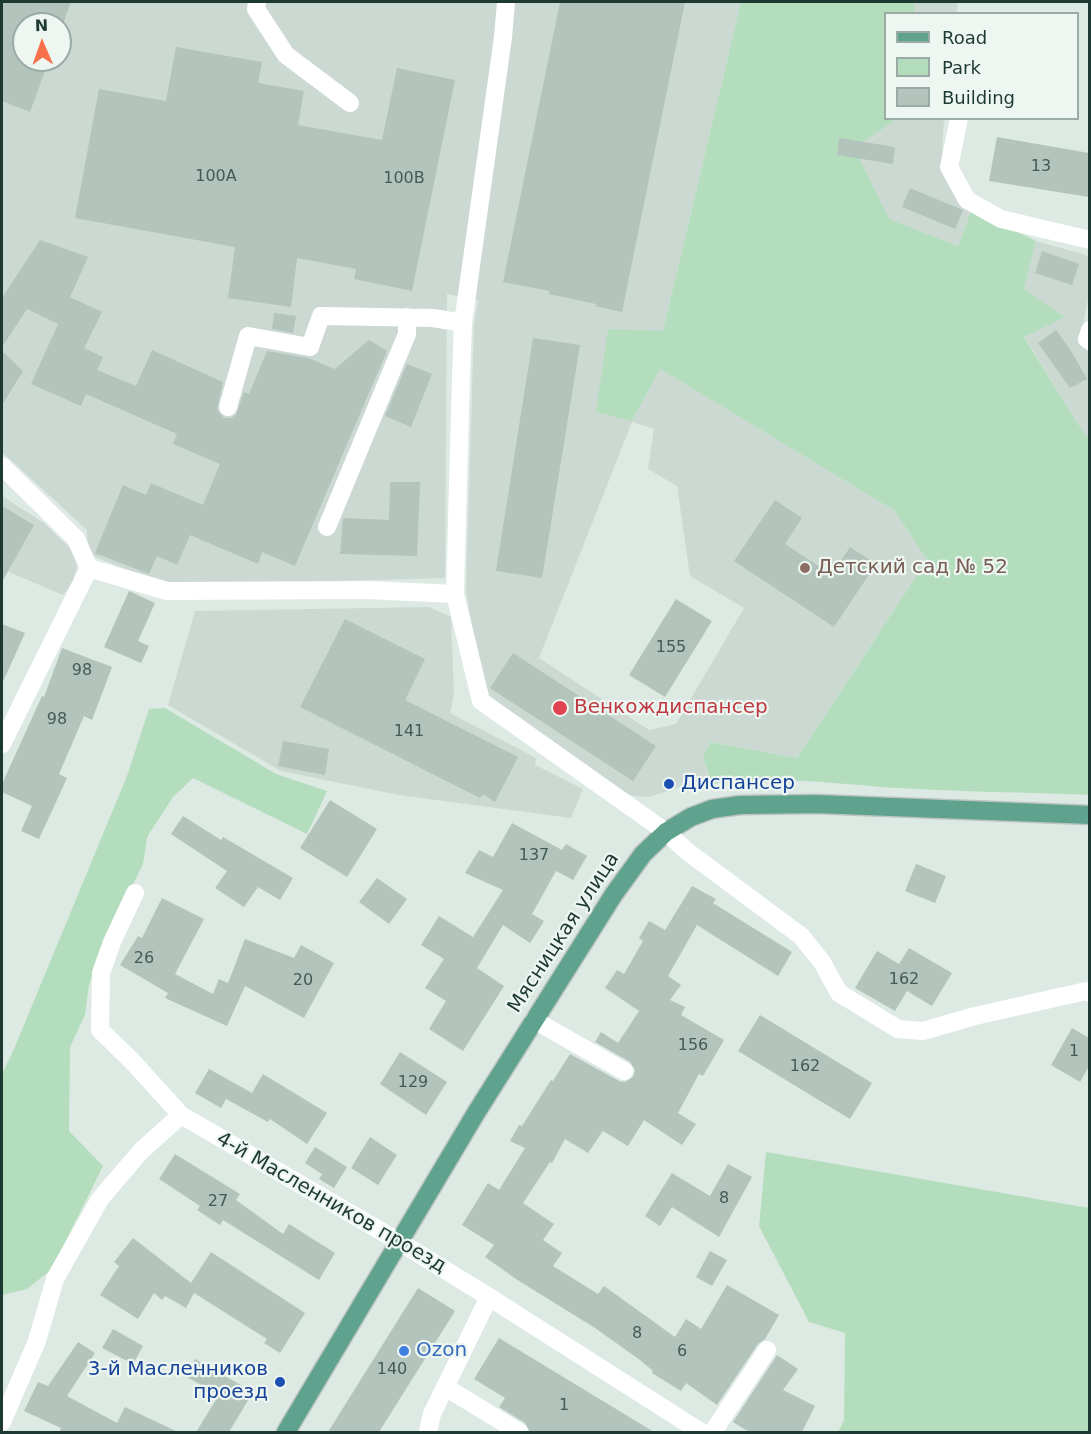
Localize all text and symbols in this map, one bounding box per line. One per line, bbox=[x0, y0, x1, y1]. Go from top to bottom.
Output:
north arrow bbox=[12, 12, 72, 72]
legend bbox=[884, 12, 1079, 120]
text: N bbox=[34, 16, 48, 35]
text: Road bbox=[942, 27, 987, 48]
text: Park bbox=[942, 57, 981, 78]
text: Building bbox=[942, 87, 1015, 108]
house number: 13 bbox=[1031, 157, 1051, 177]
house number: 100А bbox=[195, 167, 237, 187]
house number: 100В bbox=[383, 169, 425, 189]
place label: Детский сад № 52 bbox=[817, 556, 1008, 580]
marker: Детский сад № 52 bbox=[798, 561, 812, 575]
house number: 155 bbox=[656, 638, 686, 658]
house number: 98 bbox=[72, 661, 92, 681]
place label: Венкождиспансер bbox=[574, 696, 768, 720]
marker: Венкождиспансер bbox=[551, 699, 569, 717]
house number: 98 bbox=[47, 710, 67, 730]
house number: 141 bbox=[394, 722, 424, 742]
place label: Диспансер bbox=[681, 772, 795, 796]
marker: Диспансер bbox=[662, 777, 676, 791]
house number: 137 bbox=[519, 846, 549, 866]
street label: Мясницкая улица bbox=[503, 848, 625, 1018]
house number: 26 bbox=[134, 949, 154, 969]
house number: 162 bbox=[889, 970, 919, 990]
house number: 20 bbox=[293, 971, 313, 991]
house number: 156 bbox=[678, 1036, 708, 1056]
house number: 1 bbox=[1069, 1042, 1079, 1062]
house number: 162 bbox=[790, 1057, 820, 1077]
house number: 129 bbox=[398, 1073, 428, 1093]
street label: 4-й Масленников проезд bbox=[212, 1127, 450, 1279]
house number: 8 bbox=[719, 1189, 729, 1209]
house number: 27 bbox=[208, 1192, 228, 1212]
house number: 8 bbox=[632, 1324, 642, 1344]
place label: Ozon bbox=[416, 1339, 467, 1363]
house number: 6 bbox=[677, 1342, 687, 1362]
marker: Ozon bbox=[397, 1344, 411, 1358]
place label: 3-й Масленников проезд bbox=[88, 1358, 268, 1405]
house number: 140 bbox=[377, 1360, 407, 1380]
marker: 3-й Масленников проезд bbox=[273, 1375, 287, 1389]
house number: 1 bbox=[559, 1396, 569, 1416]

